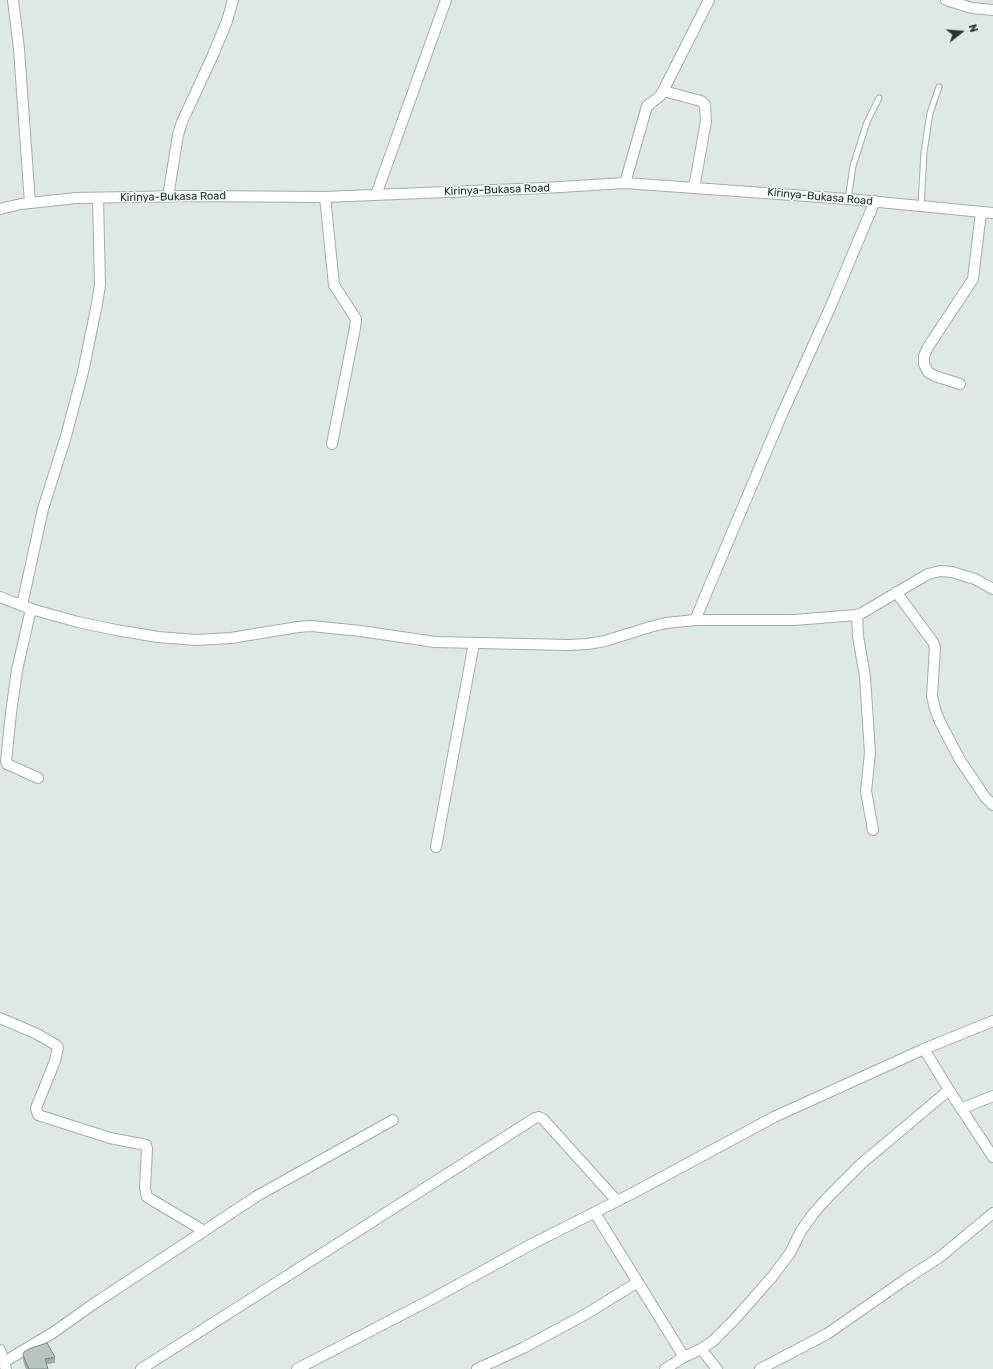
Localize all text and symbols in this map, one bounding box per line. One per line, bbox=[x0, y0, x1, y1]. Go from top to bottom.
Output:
north arrow bbox=[941, 12, 981, 52]
text: N bbox=[966, 23, 980, 34]
street label: Kirinya-Bukasa Road bbox=[444, 182, 550, 198]
street label: Kirinya-Bukasa Road bbox=[767, 186, 873, 208]
street label: Kirinya-Bukasa Road bbox=[120, 189, 226, 205]

